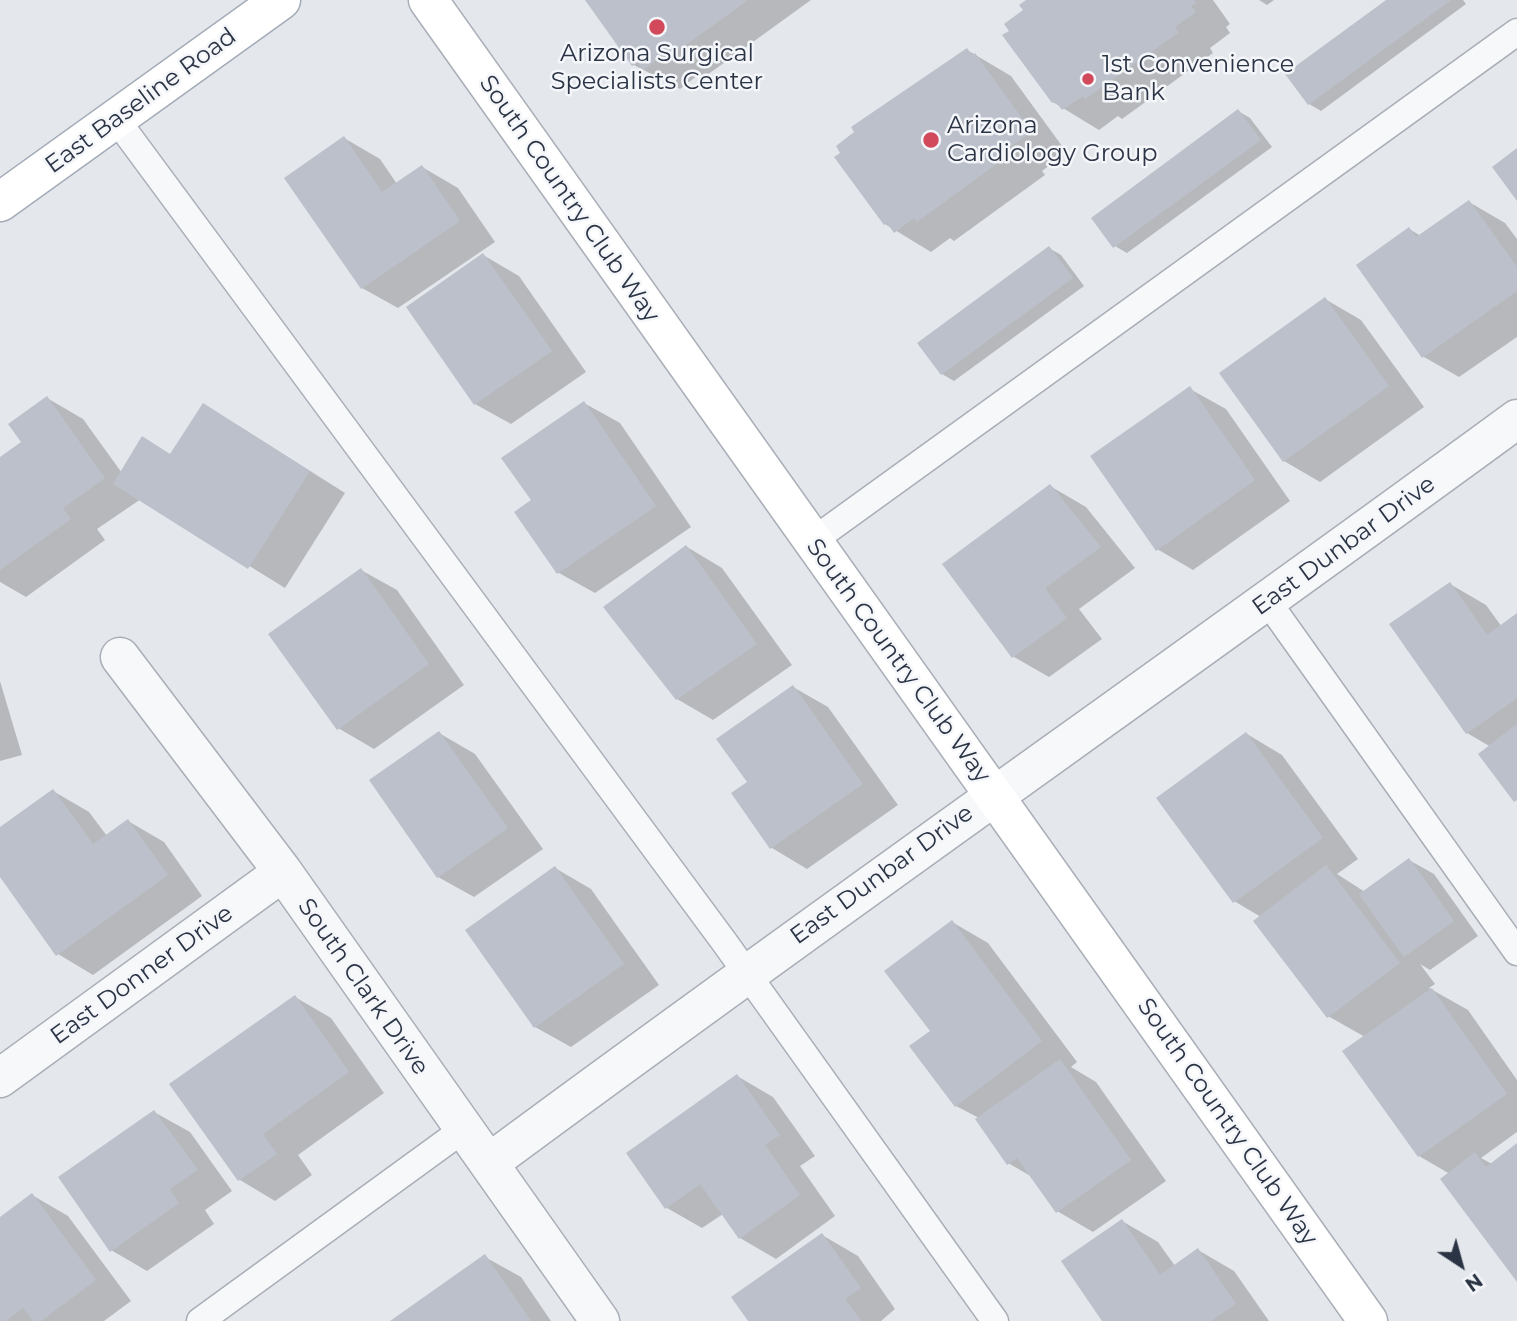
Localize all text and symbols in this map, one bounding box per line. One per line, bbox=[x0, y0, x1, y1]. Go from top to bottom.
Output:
marker: Arizona Surgical Specialists Center bbox=[647, 17, 667, 37]
street label: East Baseline Road bbox=[40, 22, 242, 180]
place label: Arizona Surgical Specialists Center bbox=[551, 40, 763, 96]
place label: 1st Convenience Bank bbox=[1102, 51, 1294, 107]
street label: South Country Club Way bbox=[473, 70, 665, 328]
marker: 1st Convenience Bank bbox=[1080, 71, 1096, 87]
place label: Arizona Cardiology Group bbox=[947, 112, 1158, 168]
marker: Arizona Cardiology Group bbox=[921, 130, 941, 150]
street label: East Dunbar Drive bbox=[1247, 470, 1441, 622]
street label: South Country Club Way bbox=[800, 533, 996, 789]
street label: East Dunbar Drive bbox=[785, 799, 979, 951]
street label: South Clark Drive bbox=[291, 893, 435, 1081]
street label: East Donner Drive bbox=[45, 899, 239, 1051]
street label: South Country Club Way bbox=[1131, 993, 1323, 1251]
north arrow bbox=[1426, 1230, 1496, 1300]
text: N bbox=[1461, 1269, 1487, 1296]

